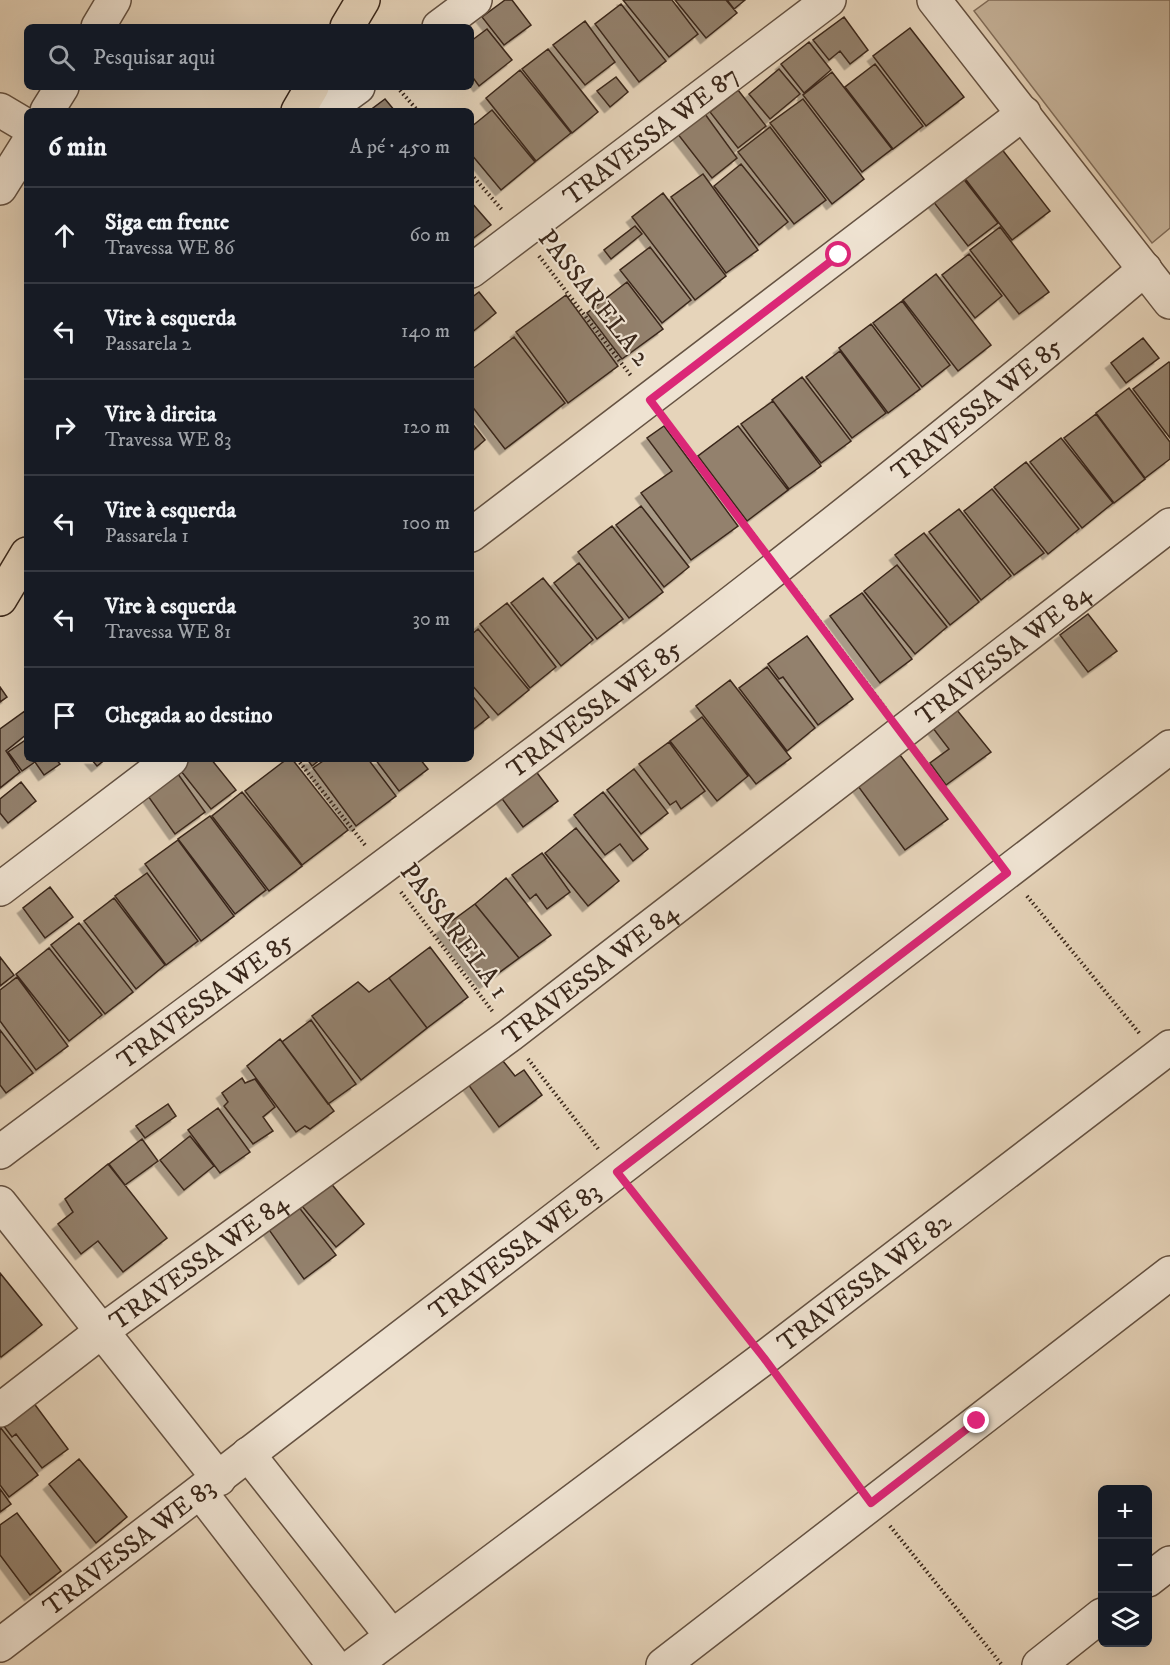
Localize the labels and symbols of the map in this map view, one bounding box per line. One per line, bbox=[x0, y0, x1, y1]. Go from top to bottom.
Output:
street label: TRAVESSA WE 87 bbox=[557, 59, 746, 213]
street label: PASSARELA 2 bbox=[530, 223, 658, 373]
route start bbox=[825, 241, 851, 267]
street label: TRAVESSA WE 85 bbox=[885, 330, 1069, 489]
street label: TRAVESSA WE 84 bbox=[910, 577, 1099, 733]
street label: TRAVESSA WE 85 bbox=[501, 633, 688, 787]
street label: PASSARELA 1 bbox=[392, 857, 516, 1005]
street label: TRAVESSA WE 84 bbox=[496, 896, 686, 1053]
street label: TRAVESSA WE 85 bbox=[111, 925, 300, 1077]
street label: TRAVESSA WE 83 bbox=[423, 1175, 607, 1328]
street label: TRAVESSA WE 84 bbox=[103, 1186, 296, 1338]
street label: TRAVESSA WE 82 bbox=[771, 1205, 959, 1360]
route end bbox=[963, 1407, 989, 1433]
street label: TRAVESSA WE 83 bbox=[37, 1471, 222, 1624]

